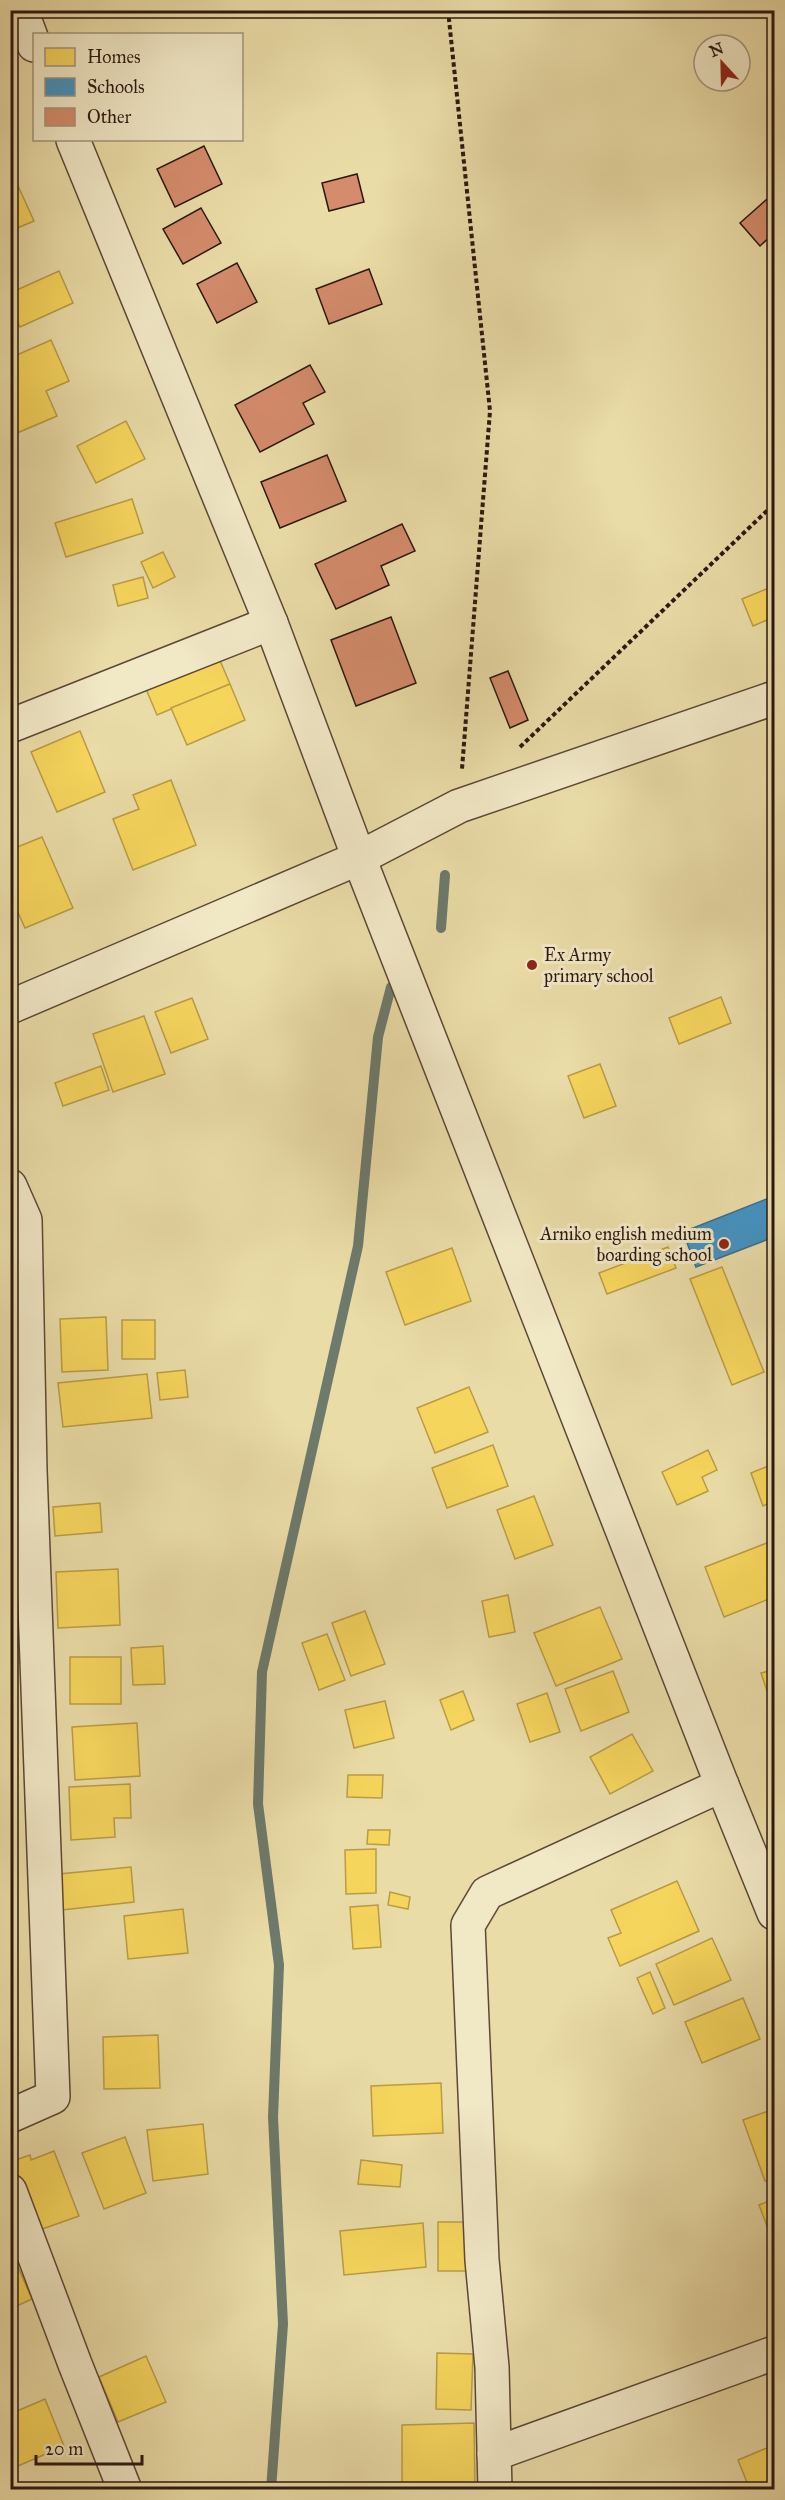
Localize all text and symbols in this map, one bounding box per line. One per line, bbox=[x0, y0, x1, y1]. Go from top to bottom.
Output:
legend bbox=[33, 33, 243, 141]
north arrow bbox=[692, 33, 752, 93]
text: N bbox=[707, 38, 727, 61]
text: Homes bbox=[87, 46, 141, 68]
text: Schools bbox=[87, 76, 145, 98]
text: Other bbox=[87, 106, 132, 128]
place label: Ex Army primary school bbox=[543, 944, 654, 987]
marker: Ex Army primary school bbox=[525, 958, 539, 972]
place label: Arniko english medium boarding school bbox=[539, 1223, 712, 1267]
marker: Arniko english medium boarding school bbox=[717, 1237, 731, 1251]
scale bar bbox=[36, 2428, 142, 2466]
text: 20 m bbox=[45, 2438, 83, 2460]

